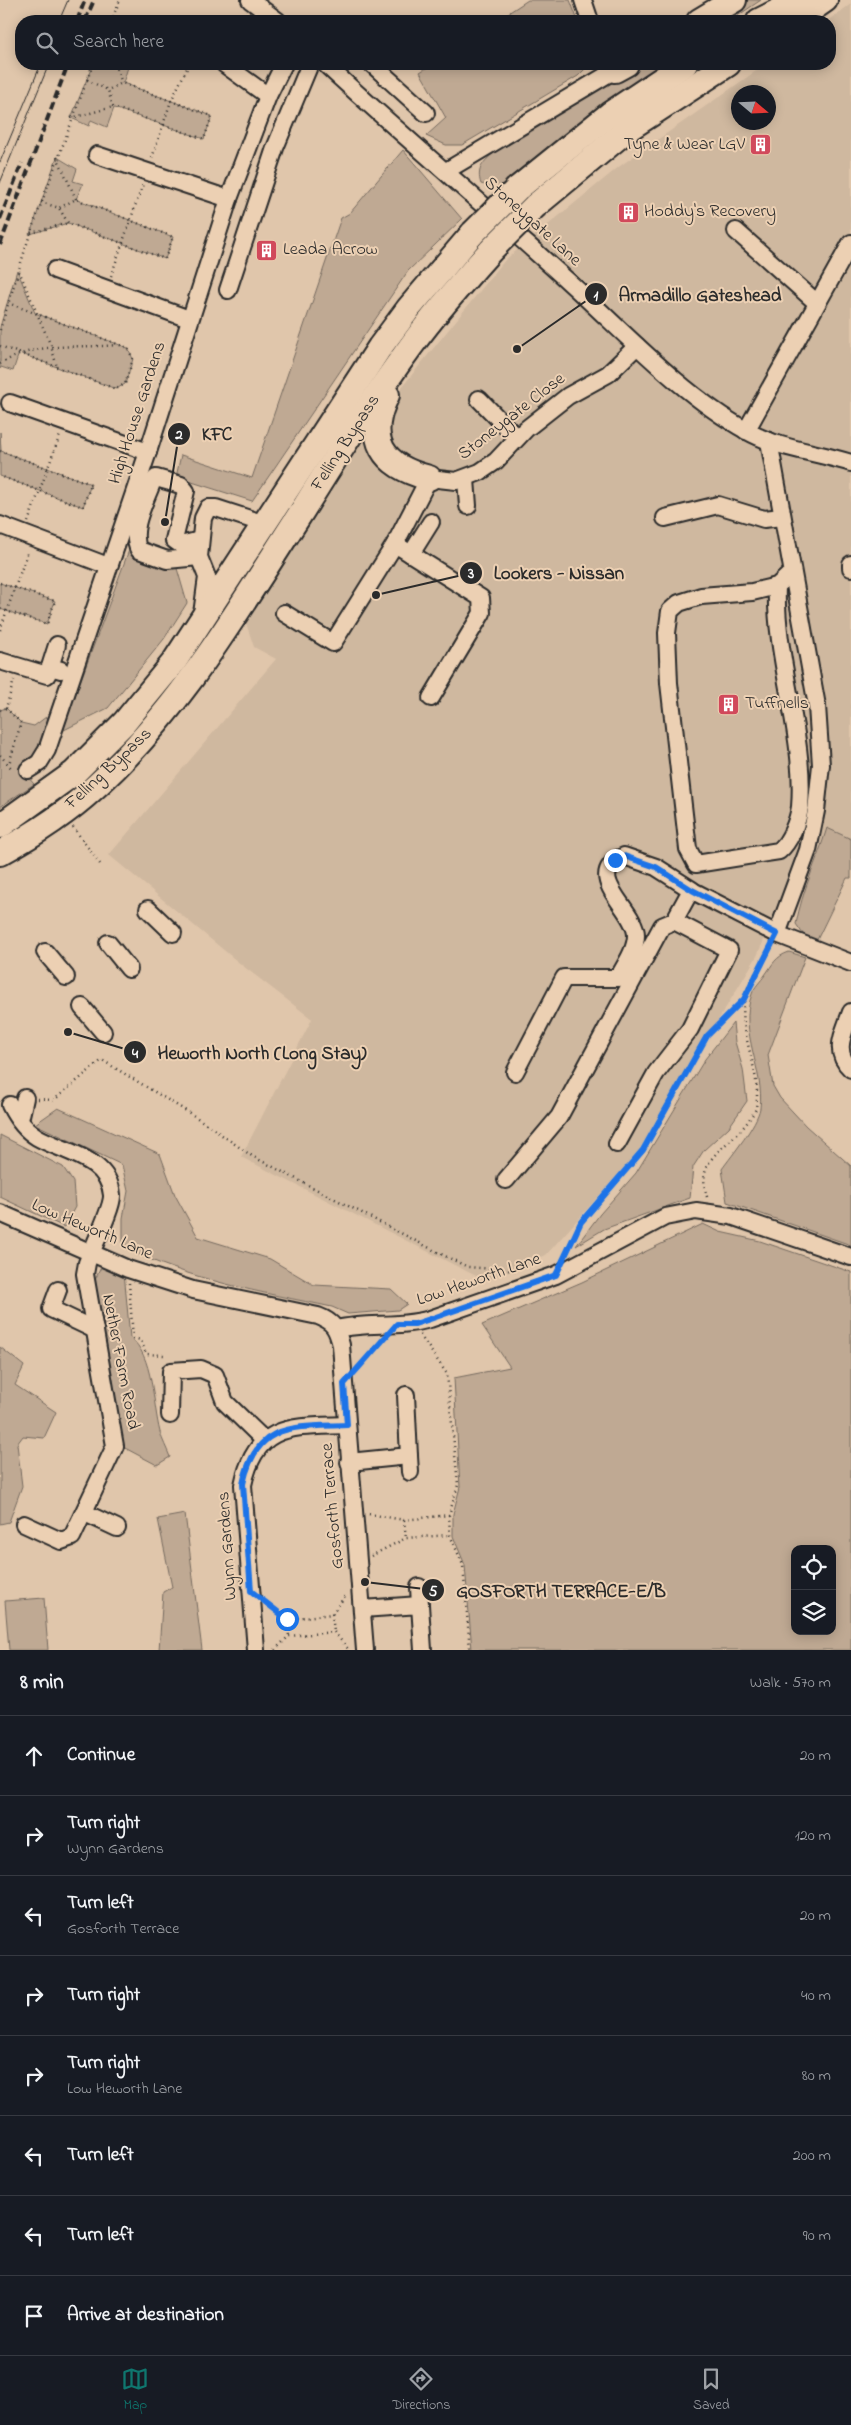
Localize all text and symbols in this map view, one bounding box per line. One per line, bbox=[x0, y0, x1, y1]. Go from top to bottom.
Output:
search box bbox=[15, 15, 836, 70]
icon: search bbox=[33, 29, 61, 57]
text: Search here bbox=[73, 29, 164, 56]
north arrow bbox=[731, 85, 776, 130]
place label: Tyne & Wear LGV bbox=[624, 132, 746, 158]
building icon: Tyne & Wear LGV bbox=[749, 133, 773, 157]
street label: Stoneygate Lane bbox=[477, 171, 587, 274]
place label: Hoddy's Recovery bbox=[644, 199, 776, 225]
building icon: Hoddy's Recovery bbox=[616, 200, 640, 224]
place label: Leada Acrow bbox=[283, 237, 378, 263]
building icon: Leada Acrow bbox=[255, 238, 279, 262]
callout: Armadillo Gateshead bbox=[584, 277, 792, 311]
text: Armadillo Gateshead bbox=[619, 283, 782, 310]
text: 1 bbox=[594, 285, 599, 307]
street label: High House Gardens bbox=[103, 338, 174, 488]
street label: Stoneygate Close bbox=[453, 366, 573, 468]
street label: Felling Bypass bbox=[304, 390, 388, 498]
callout: KFC bbox=[167, 417, 242, 451]
text: KFC bbox=[202, 422, 233, 449]
text: 2 bbox=[174, 424, 183, 446]
callout: Lookers - Nissan bbox=[458, 556, 634, 590]
text: Lookers - Nissan bbox=[494, 561, 624, 588]
text: 3 bbox=[467, 563, 474, 585]
place label: Tuffnells bbox=[745, 691, 809, 717]
building icon: Tuffnells bbox=[717, 692, 741, 716]
street label: Felling Bypass bbox=[59, 722, 159, 818]
route end bbox=[604, 849, 627, 872]
callout: Heworth North (Long Stay) bbox=[123, 1035, 377, 1069]
text: Heworth North (Long Stay) bbox=[157, 1041, 367, 1070]
text: 4 bbox=[131, 1043, 139, 1065]
street label: Low Heworth Lane bbox=[27, 1193, 158, 1268]
street label: Low Heworth Lane bbox=[413, 1246, 545, 1313]
street label: Nether Farm Road bbox=[94, 1292, 146, 1432]
street label: Gosforth Terrace bbox=[314, 1441, 351, 1570]
street label: Wynn Gardens bbox=[211, 1491, 245, 1601]
map controls bbox=[791, 1545, 836, 1635]
button: locate bbox=[791, 1545, 836, 1590]
callout: GOSFORTH TERRACE-E/B bbox=[421, 1573, 675, 1607]
text: GOSFORTH TERRACE-E/B bbox=[456, 1579, 666, 1606]
text: 5 bbox=[429, 1581, 438, 1603]
button: layers bbox=[791, 1590, 836, 1635]
route start bbox=[276, 1608, 299, 1631]
text: 8 min bbox=[20, 1668, 64, 1698]
text: Walk · 570 m bbox=[750, 1671, 831, 1695]
icon: ahead bbox=[20, 1742, 48, 1770]
text: Continue bbox=[67, 1742, 135, 1769]
text: 20 m bbox=[800, 1744, 831, 1768]
text: Turn right bbox=[67, 1810, 140, 1837]
icon: right bbox=[20, 1822, 48, 1850]
text: 120 m bbox=[795, 1824, 831, 1848]
text: Wynn Gardens bbox=[67, 1837, 164, 1861]
text: Turn left bbox=[67, 1890, 134, 1917]
icon: left bbox=[20, 1902, 48, 1930]
text: 20 m bbox=[800, 1904, 831, 1928]
text: Gosforth Terrace bbox=[67, 1917, 179, 1941]
icon: right bbox=[20, 1982, 48, 2010]
text: Turn right bbox=[67, 1982, 140, 2009]
text: 40 m bbox=[801, 1984, 831, 2008]
text: Turn right bbox=[67, 2050, 140, 2077]
icon: right bbox=[20, 2062, 48, 2090]
text: 80 m bbox=[802, 2064, 831, 2088]
text: Low Heworth Lane bbox=[67, 2077, 182, 2101]
icon: left bbox=[20, 2142, 48, 2170]
text: Turn left bbox=[67, 2142, 134, 2169]
text: 200 m bbox=[793, 2144, 831, 2168]
icon: left bbox=[20, 2222, 48, 2250]
text: Turn left bbox=[67, 2222, 134, 2249]
text: 90 m bbox=[803, 2224, 831, 2248]
icon: arrive bbox=[20, 2302, 48, 2330]
text: Arrive at destination bbox=[67, 2302, 224, 2329]
tab: Map bbox=[121, 2365, 149, 2416]
tab: Directions bbox=[392, 2365, 450, 2416]
tab: Saved bbox=[693, 2365, 730, 2416]

